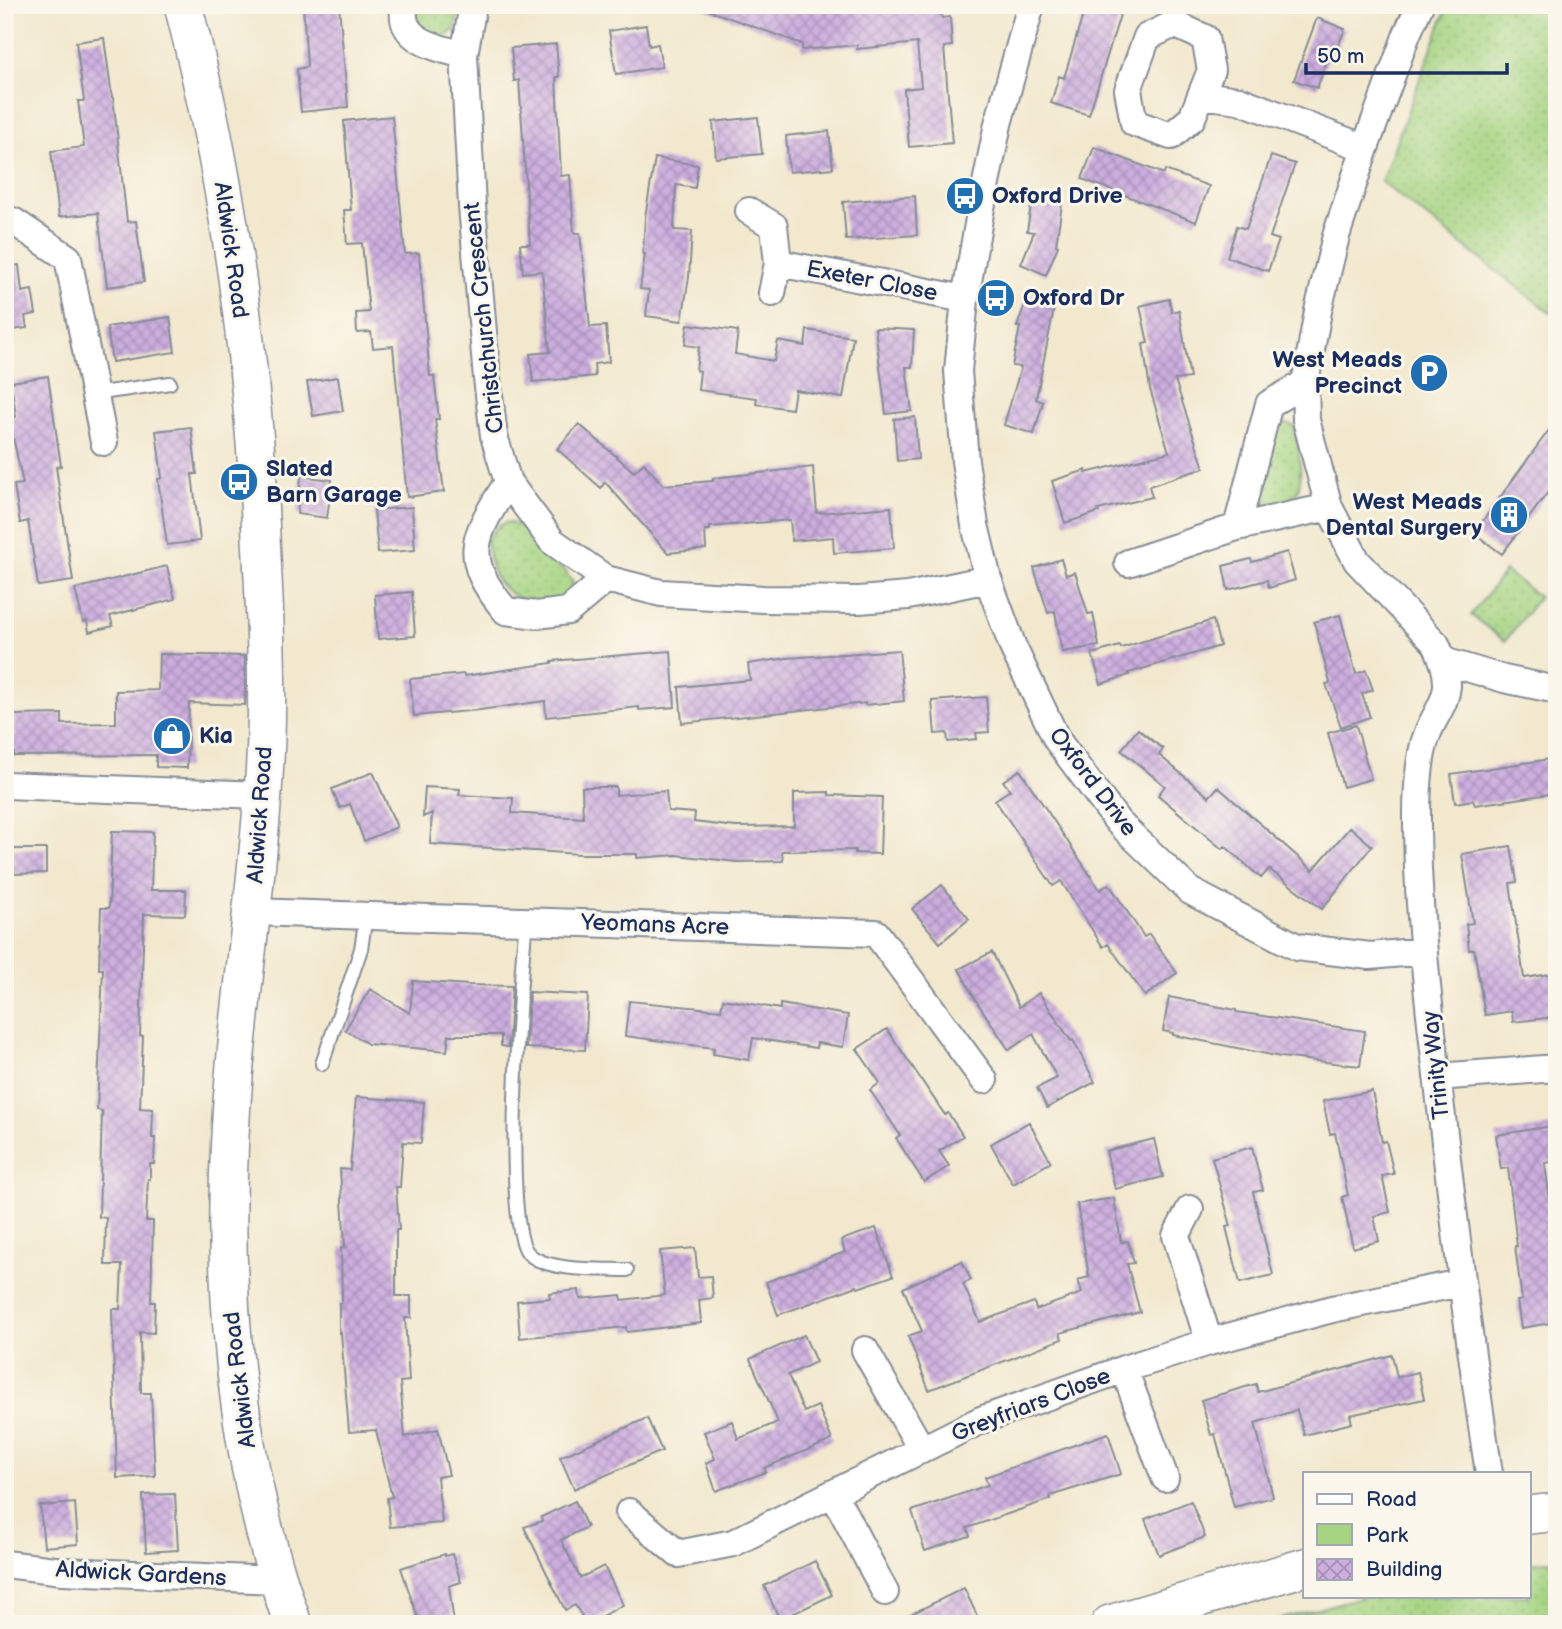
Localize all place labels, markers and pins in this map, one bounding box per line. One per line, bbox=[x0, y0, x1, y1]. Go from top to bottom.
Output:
bus stop icon: Oxford Drive bbox=[944, 175, 986, 217]
place label: Oxford Drive bbox=[992, 182, 1123, 210]
bus stop icon: Oxford Dr bbox=[975, 277, 1017, 319]
place label: Oxford Dr bbox=[1023, 284, 1125, 312]
place label: West Meads Precinct bbox=[1272, 346, 1402, 400]
parking icon: West Meads Precinct bbox=[1408, 352, 1450, 394]
place label: Slated Barn Garage bbox=[266, 455, 402, 509]
bus stop icon: Slated Barn Garage bbox=[218, 461, 260, 503]
place label: West Meads Dental Surgery bbox=[1325, 488, 1482, 542]
building icon: West Meads Dental Surgery bbox=[1488, 494, 1530, 536]
shop icon: Kia bbox=[151, 715, 193, 757]
place label: Kia bbox=[199, 722, 233, 750]

